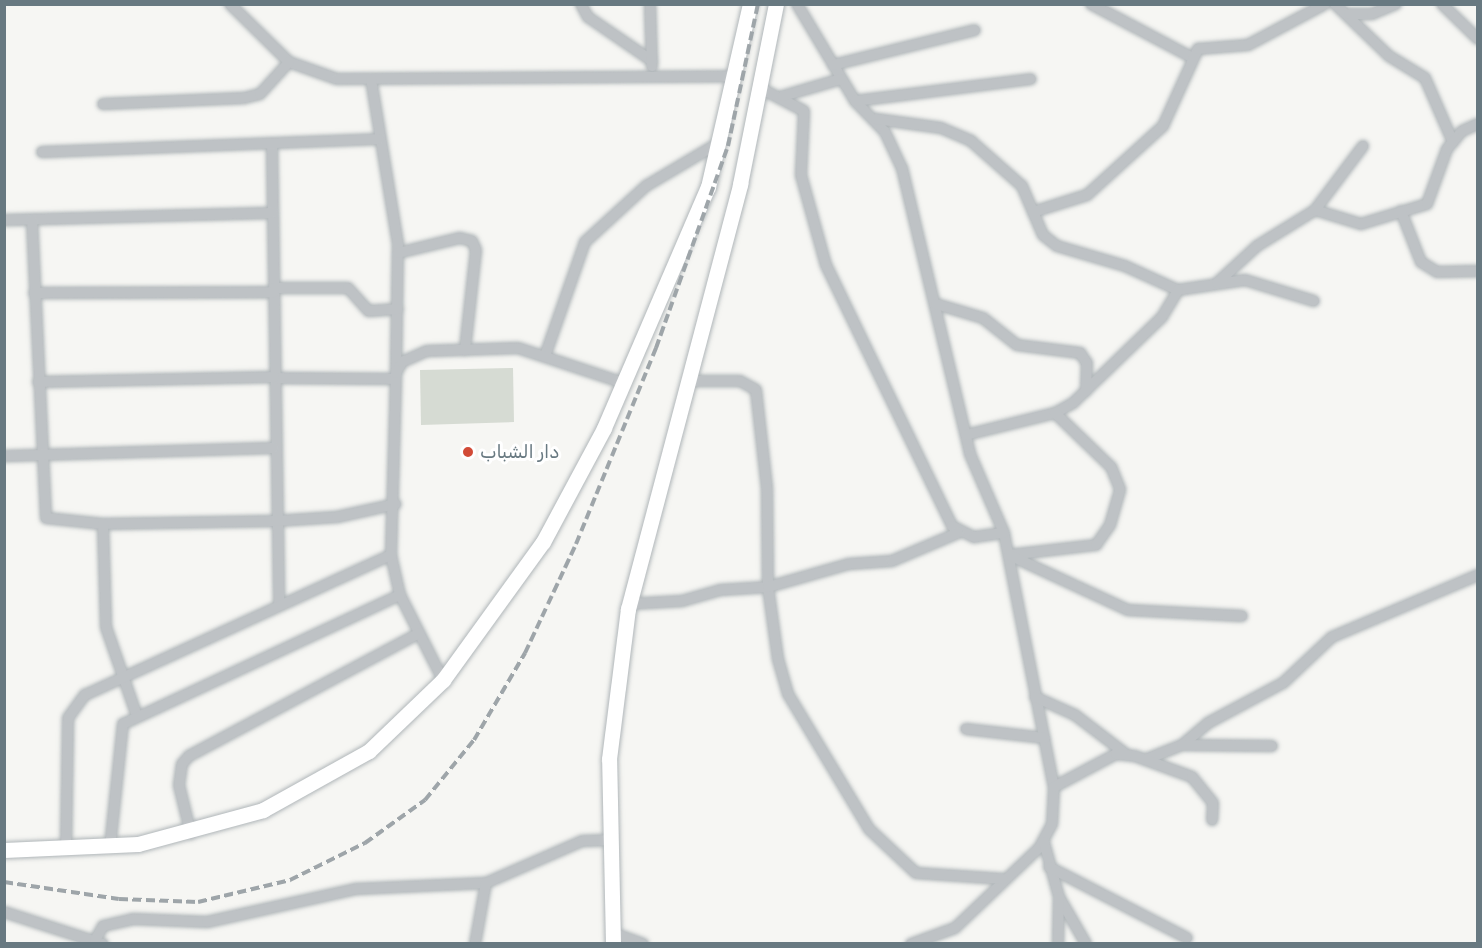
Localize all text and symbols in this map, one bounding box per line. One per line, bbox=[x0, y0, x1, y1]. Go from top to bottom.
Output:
place label: دار الشباب bbox=[480, 441, 559, 463]
marker: دار الشباب bbox=[461, 445, 475, 459]

